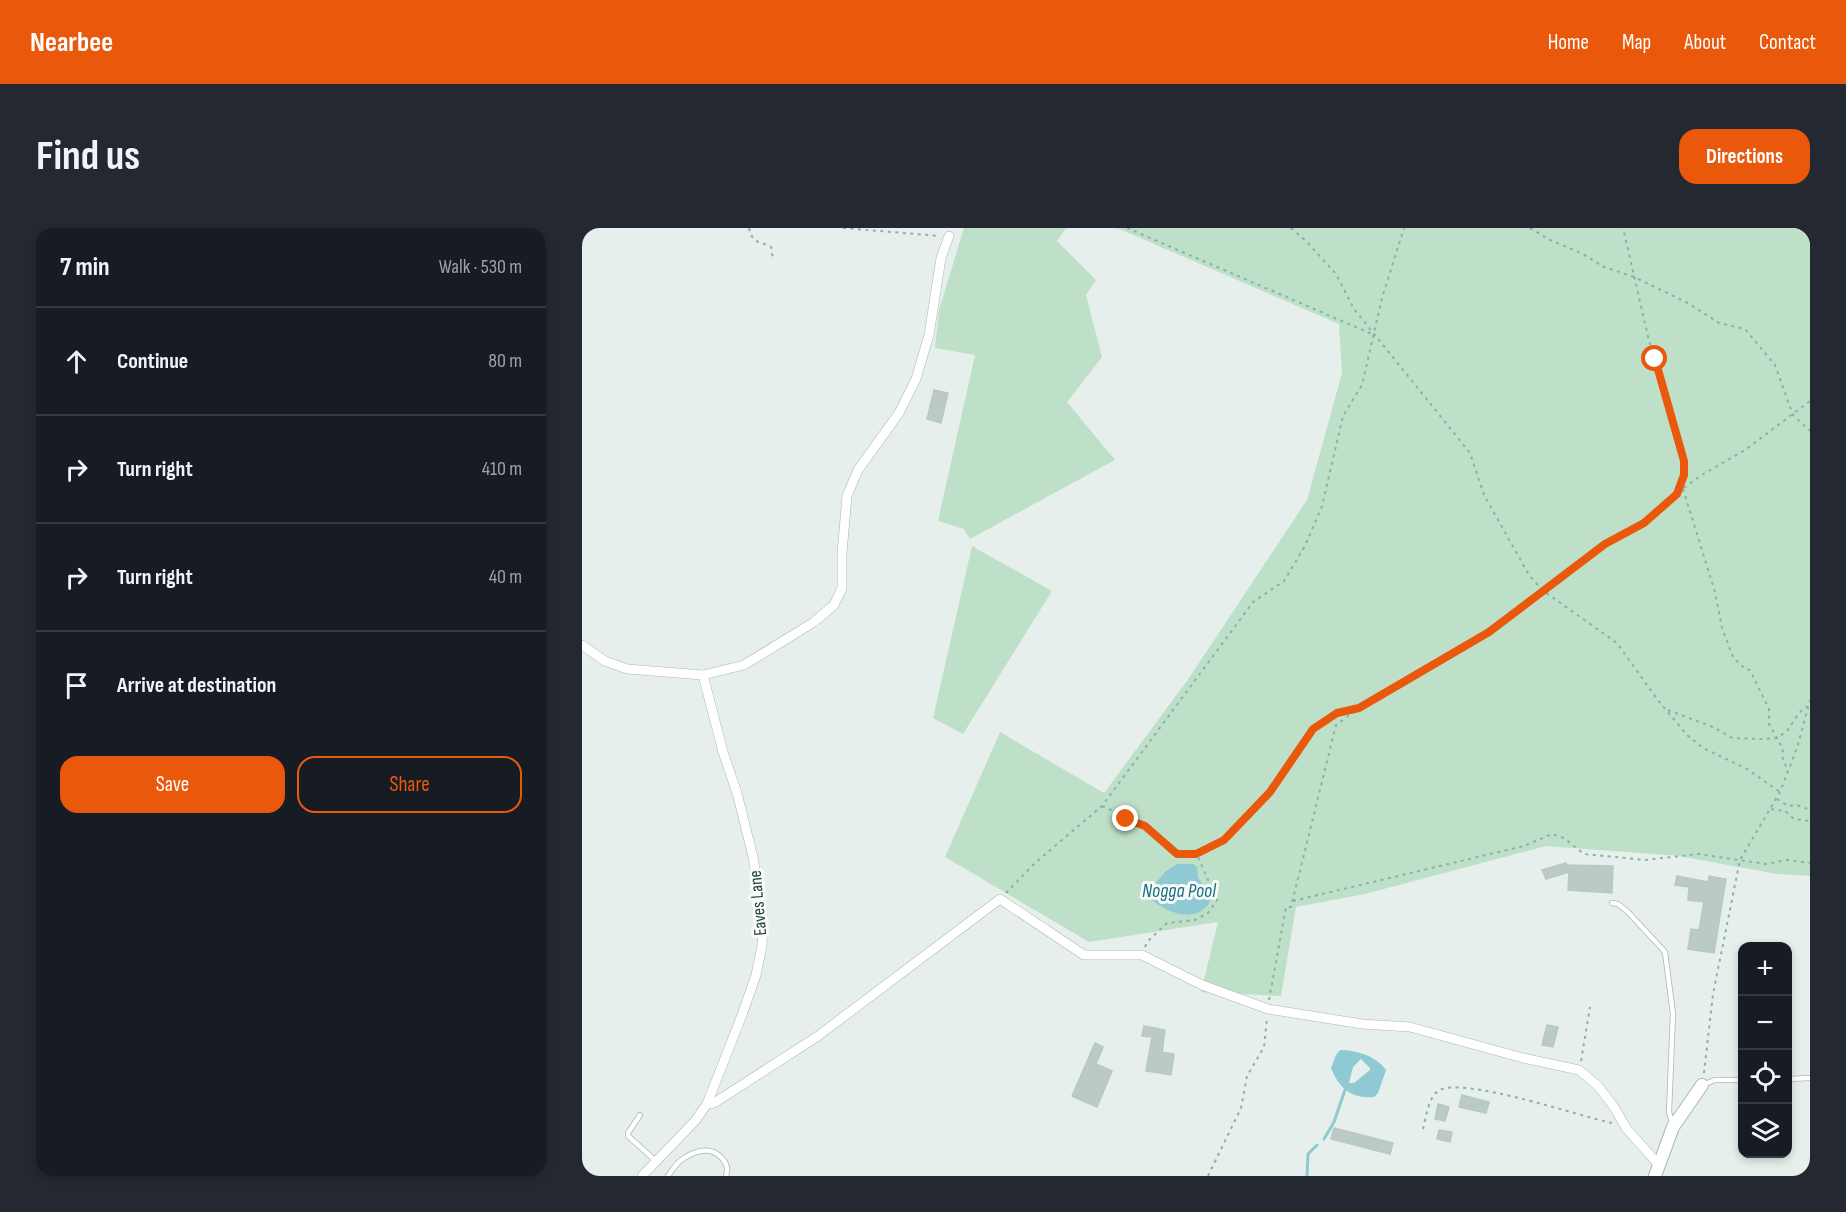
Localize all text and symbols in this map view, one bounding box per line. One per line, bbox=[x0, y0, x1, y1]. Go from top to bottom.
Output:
text: Nearbee bbox=[30, 26, 113, 59]
text: Home bbox=[1548, 30, 1589, 55]
text: Map bbox=[1622, 30, 1651, 55]
text: About bbox=[1684, 30, 1726, 55]
text: Contact bbox=[1759, 30, 1816, 55]
button: Directions bbox=[1679, 129, 1810, 184]
text: Find us bbox=[36, 131, 140, 182]
text: 7 min bbox=[60, 252, 109, 283]
text: Walk · 530 m bbox=[439, 255, 522, 279]
icon: ahead bbox=[60, 345, 93, 378]
route start bbox=[1641, 345, 1667, 371]
text: Continue bbox=[117, 348, 188, 375]
text: 80 m bbox=[488, 349, 522, 373]
icon: right bbox=[60, 453, 93, 486]
text: Turn right bbox=[117, 456, 193, 483]
text: 410 m bbox=[482, 457, 522, 481]
icon: right bbox=[60, 561, 93, 594]
text: Turn right bbox=[117, 564, 193, 591]
text: 40 m bbox=[489, 565, 522, 589]
icon: arrive bbox=[60, 669, 93, 702]
text: Arrive at destination bbox=[117, 672, 276, 699]
button: Save bbox=[60, 756, 285, 813]
button: Share bbox=[297, 756, 522, 813]
route end bbox=[1112, 805, 1138, 831]
street label: Eaves Lane bbox=[745, 869, 771, 937]
water label: Nogga Pool bbox=[1142, 879, 1217, 903]
map controls bbox=[1738, 942, 1792, 1158]
button: + bbox=[1738, 942, 1792, 996]
button: − bbox=[1738, 996, 1792, 1050]
button: locate bbox=[1738, 1050, 1792, 1104]
button: layers bbox=[1738, 1104, 1792, 1158]

